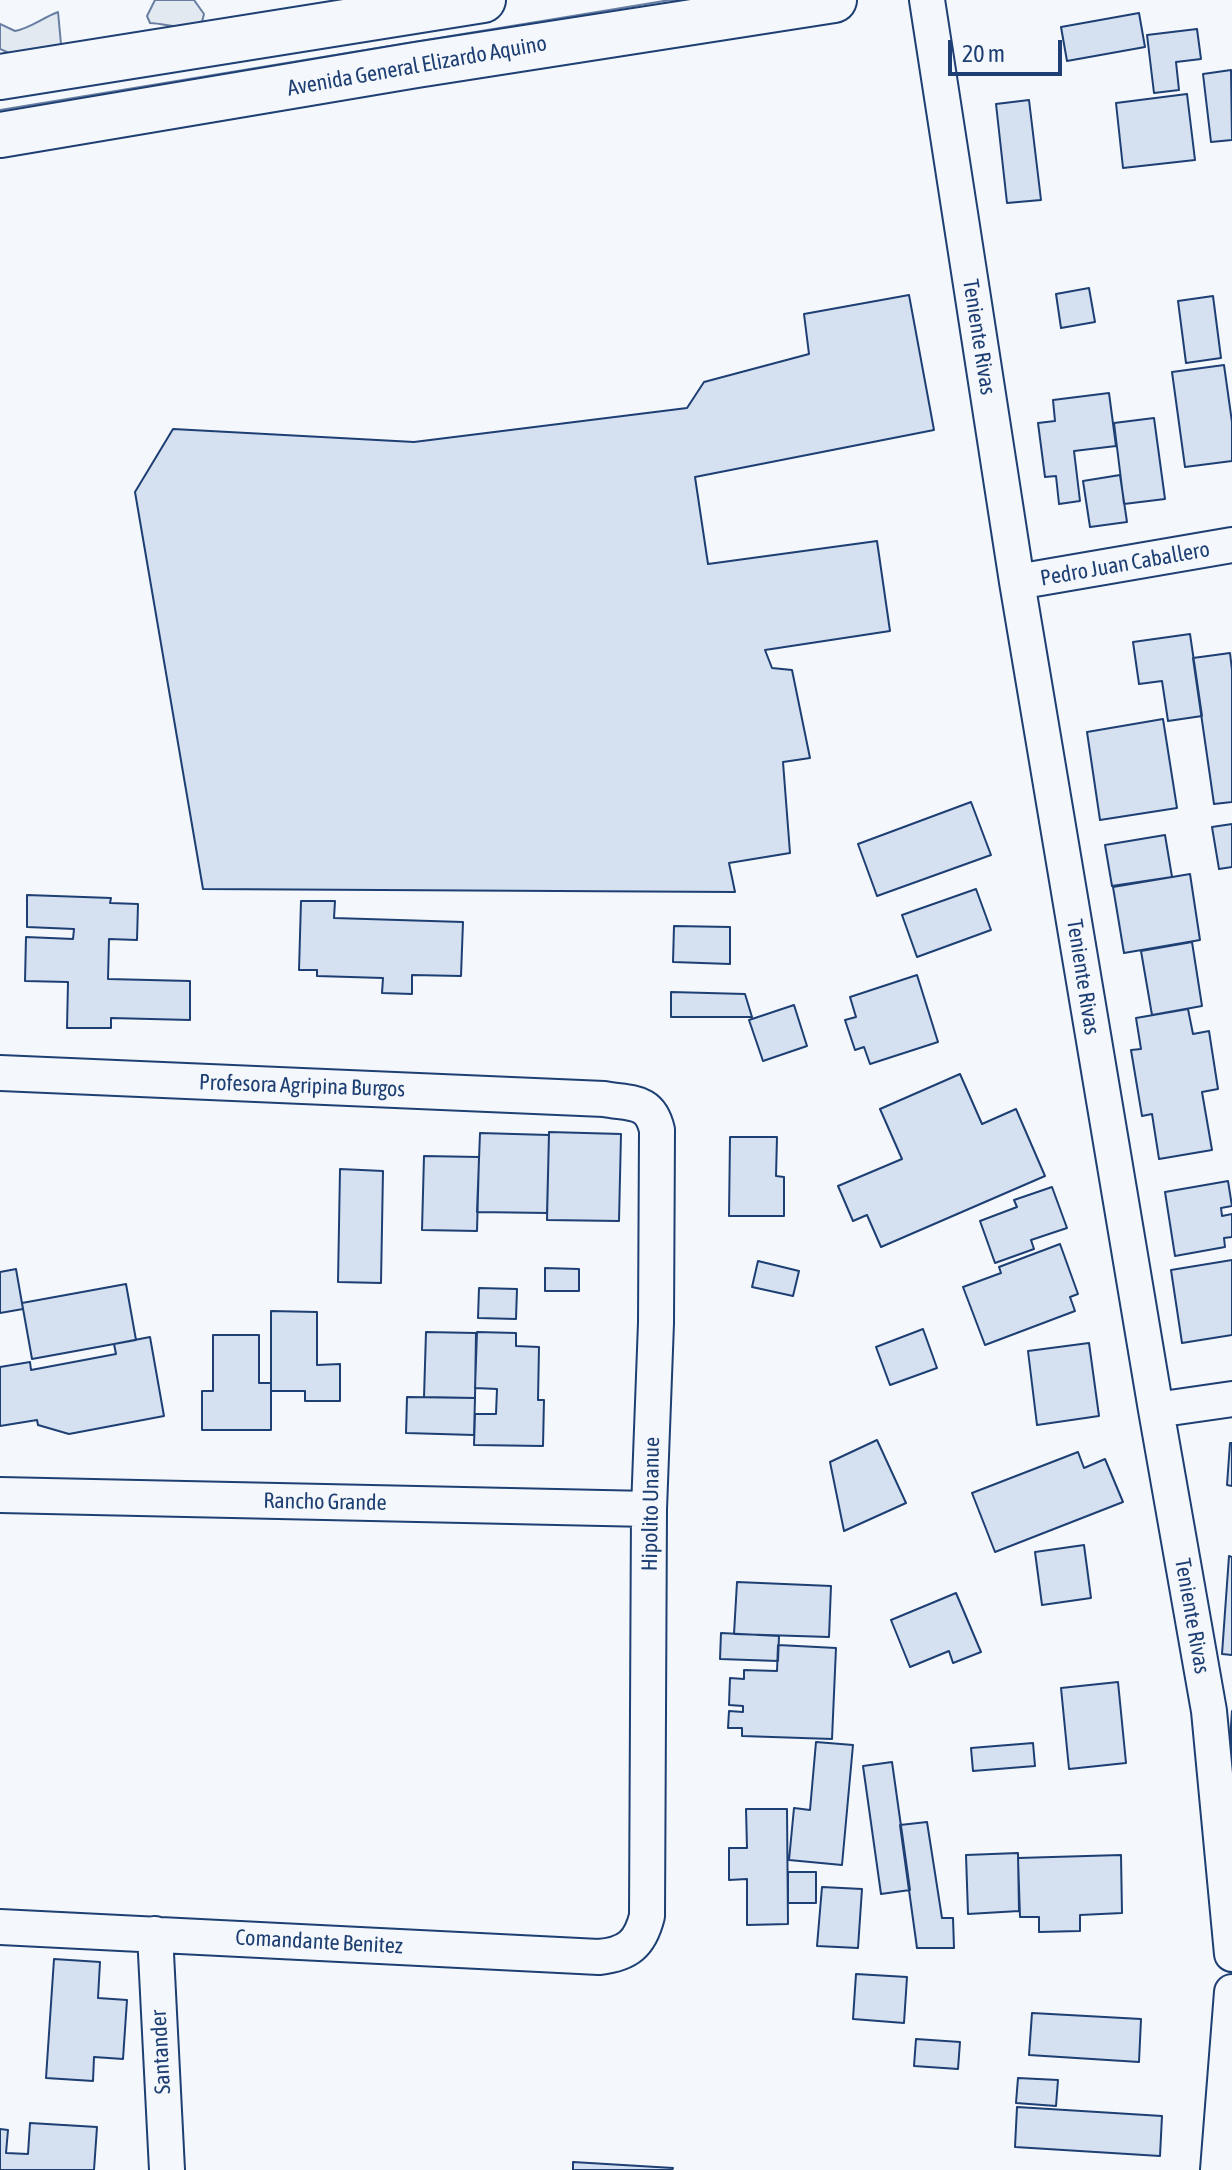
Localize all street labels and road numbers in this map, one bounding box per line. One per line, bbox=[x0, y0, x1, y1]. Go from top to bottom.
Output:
street label: Avenida General Elizardo Aquino bbox=[285, 30, 549, 102]
street label: Teniente Rivas bbox=[957, 277, 1001, 397]
street label: Pedro Juan Caballero bbox=[1038, 536, 1212, 592]
street label: Teniente Rivas bbox=[1061, 917, 1105, 1037]
street label: Profesora Agripina Burgos bbox=[198, 1069, 406, 1103]
street label: Hipolito Unanue bbox=[637, 1437, 665, 1571]
street label: Rancho Grande bbox=[263, 1488, 387, 1516]
street label: Teniente Rivas bbox=[1169, 1556, 1215, 1676]
street label: Comandante Benitez bbox=[235, 1924, 403, 1960]
street label: Santander bbox=[146, 2009, 176, 2095]

